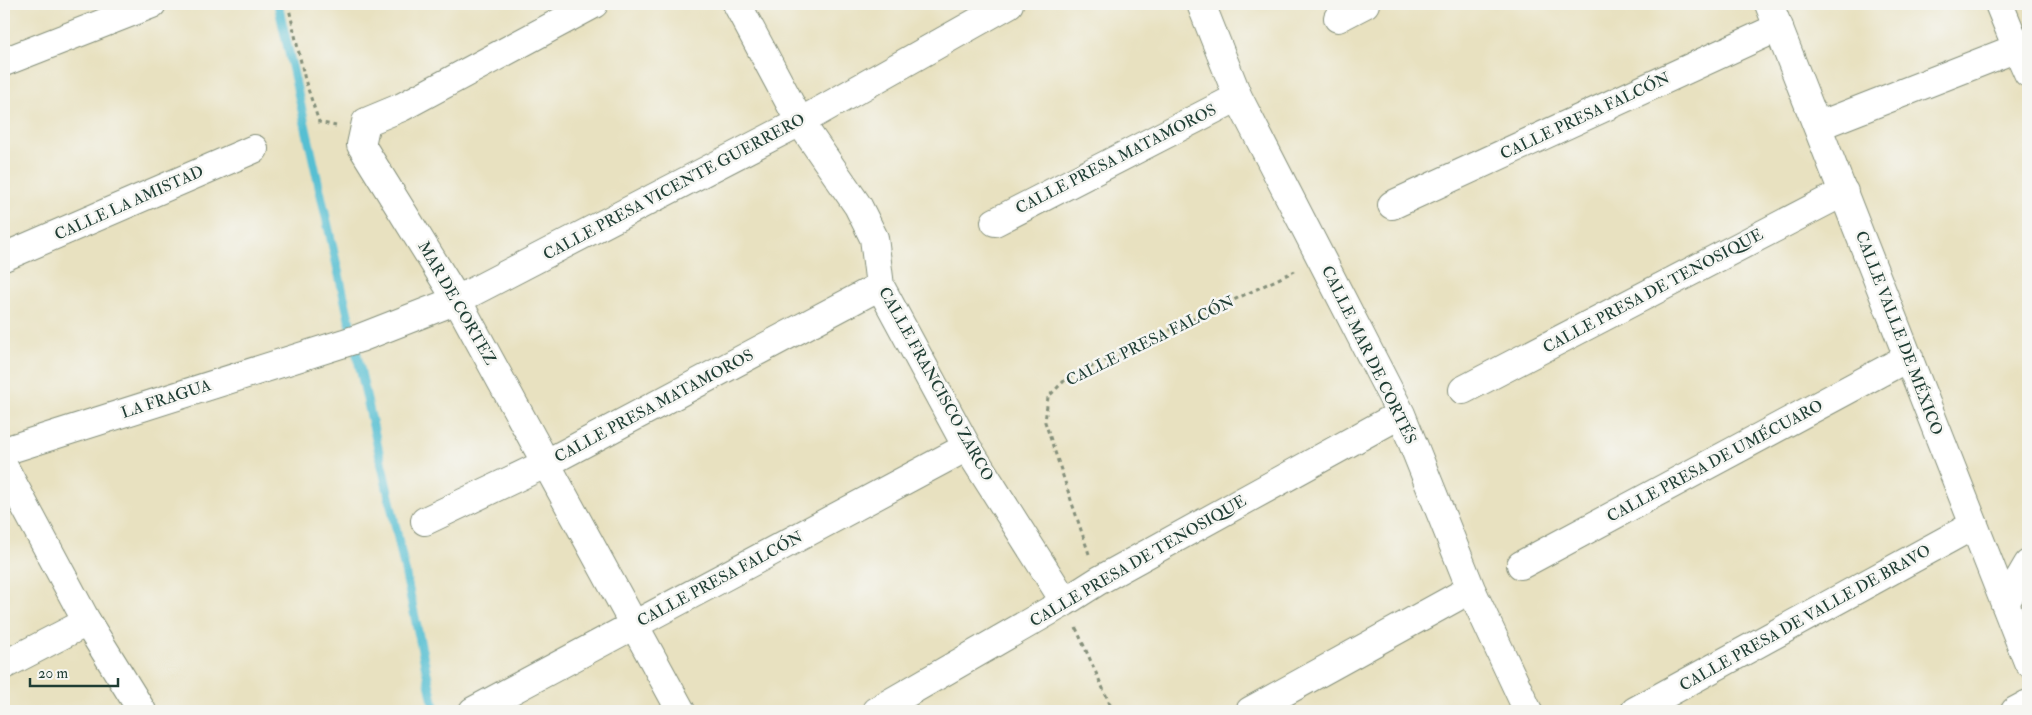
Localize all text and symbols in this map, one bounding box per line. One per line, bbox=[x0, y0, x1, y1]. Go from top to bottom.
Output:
street label: CALLE PRESA FALCÓN bbox=[1497, 67, 1674, 164]
street label: CALLE PRESA MATAMOROS bbox=[1012, 100, 1220, 218]
street label: CALLE PRESA VICENTE GUERRERO bbox=[540, 109, 808, 265]
street label: CALLE LA AMISTAD bbox=[51, 161, 207, 245]
street label: CALLE PRESA DE TENOSIQUE bbox=[1539, 224, 1767, 358]
street label: CALLE VALLE DE MÉXICO bbox=[1851, 228, 1948, 438]
street label: MAR DE CORTEZ bbox=[414, 238, 500, 368]
street label: CALLE MAR DE CORTÉS bbox=[1317, 262, 1422, 448]
street label: CALLE FRANCISCO ZARCO bbox=[874, 283, 998, 485]
street label: CALLE PRESA FALCÓN bbox=[1062, 290, 1238, 390]
street label: CALLE PRESA MATAMOROS bbox=[551, 345, 757, 467]
street label: LA FRAGUA bbox=[118, 375, 214, 423]
street label: CALLE PRESA DE UMÉCUARO bbox=[1603, 395, 1826, 527]
street label: CALLE PRESA DE TENOSIQUE bbox=[1026, 491, 1250, 631]
street label: CALLE PRESA FALCÓN bbox=[633, 526, 807, 631]
street label: CALLE PRESA DE VALLE DE BRAVO bbox=[1676, 540, 1934, 696]
scale bar bbox=[30, 655, 118, 687]
text: 20 m bbox=[38, 664, 68, 683]

